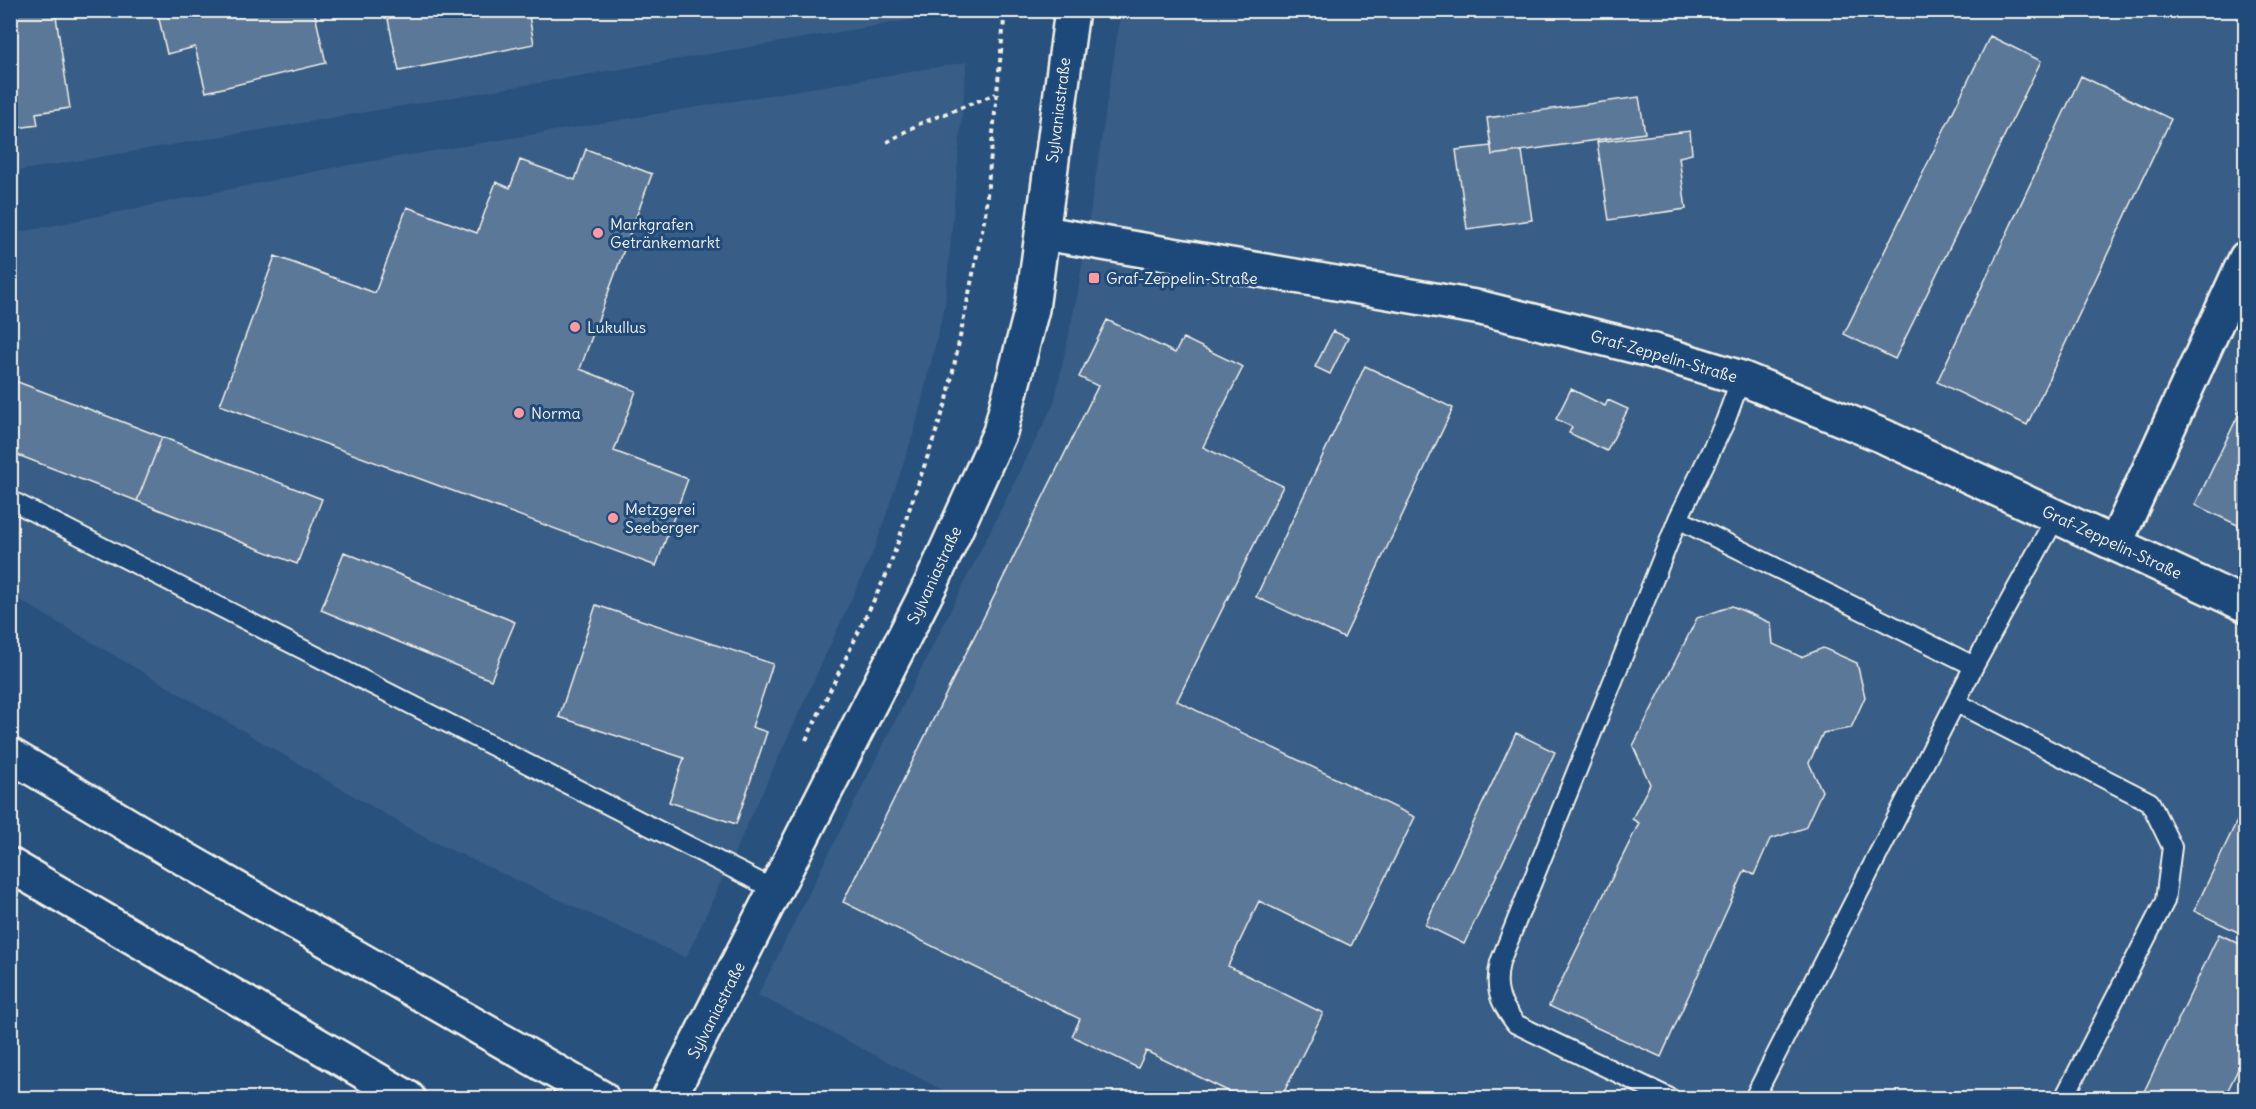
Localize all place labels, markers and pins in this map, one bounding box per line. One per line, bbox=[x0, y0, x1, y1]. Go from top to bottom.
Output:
place label: Markgrafen Getränkemarkt bbox=[610, 214, 721, 252]
marker: Markgrafen Getränkemarkt bbox=[591, 226, 605, 240]
place label: Graf-Zeppelin-Straße bbox=[1106, 268, 1258, 288]
marker: Graf-Zeppelin-Straße bbox=[1087, 271, 1101, 285]
place label: Lukullus bbox=[587, 317, 646, 337]
marker: Lukullus bbox=[568, 320, 582, 334]
place label: Norma bbox=[531, 403, 581, 423]
marker: Norma bbox=[512, 406, 526, 420]
place label: Metzgerei Seeberger bbox=[625, 499, 700, 537]
marker: Metzgerei Seeberger bbox=[606, 511, 620, 525]

